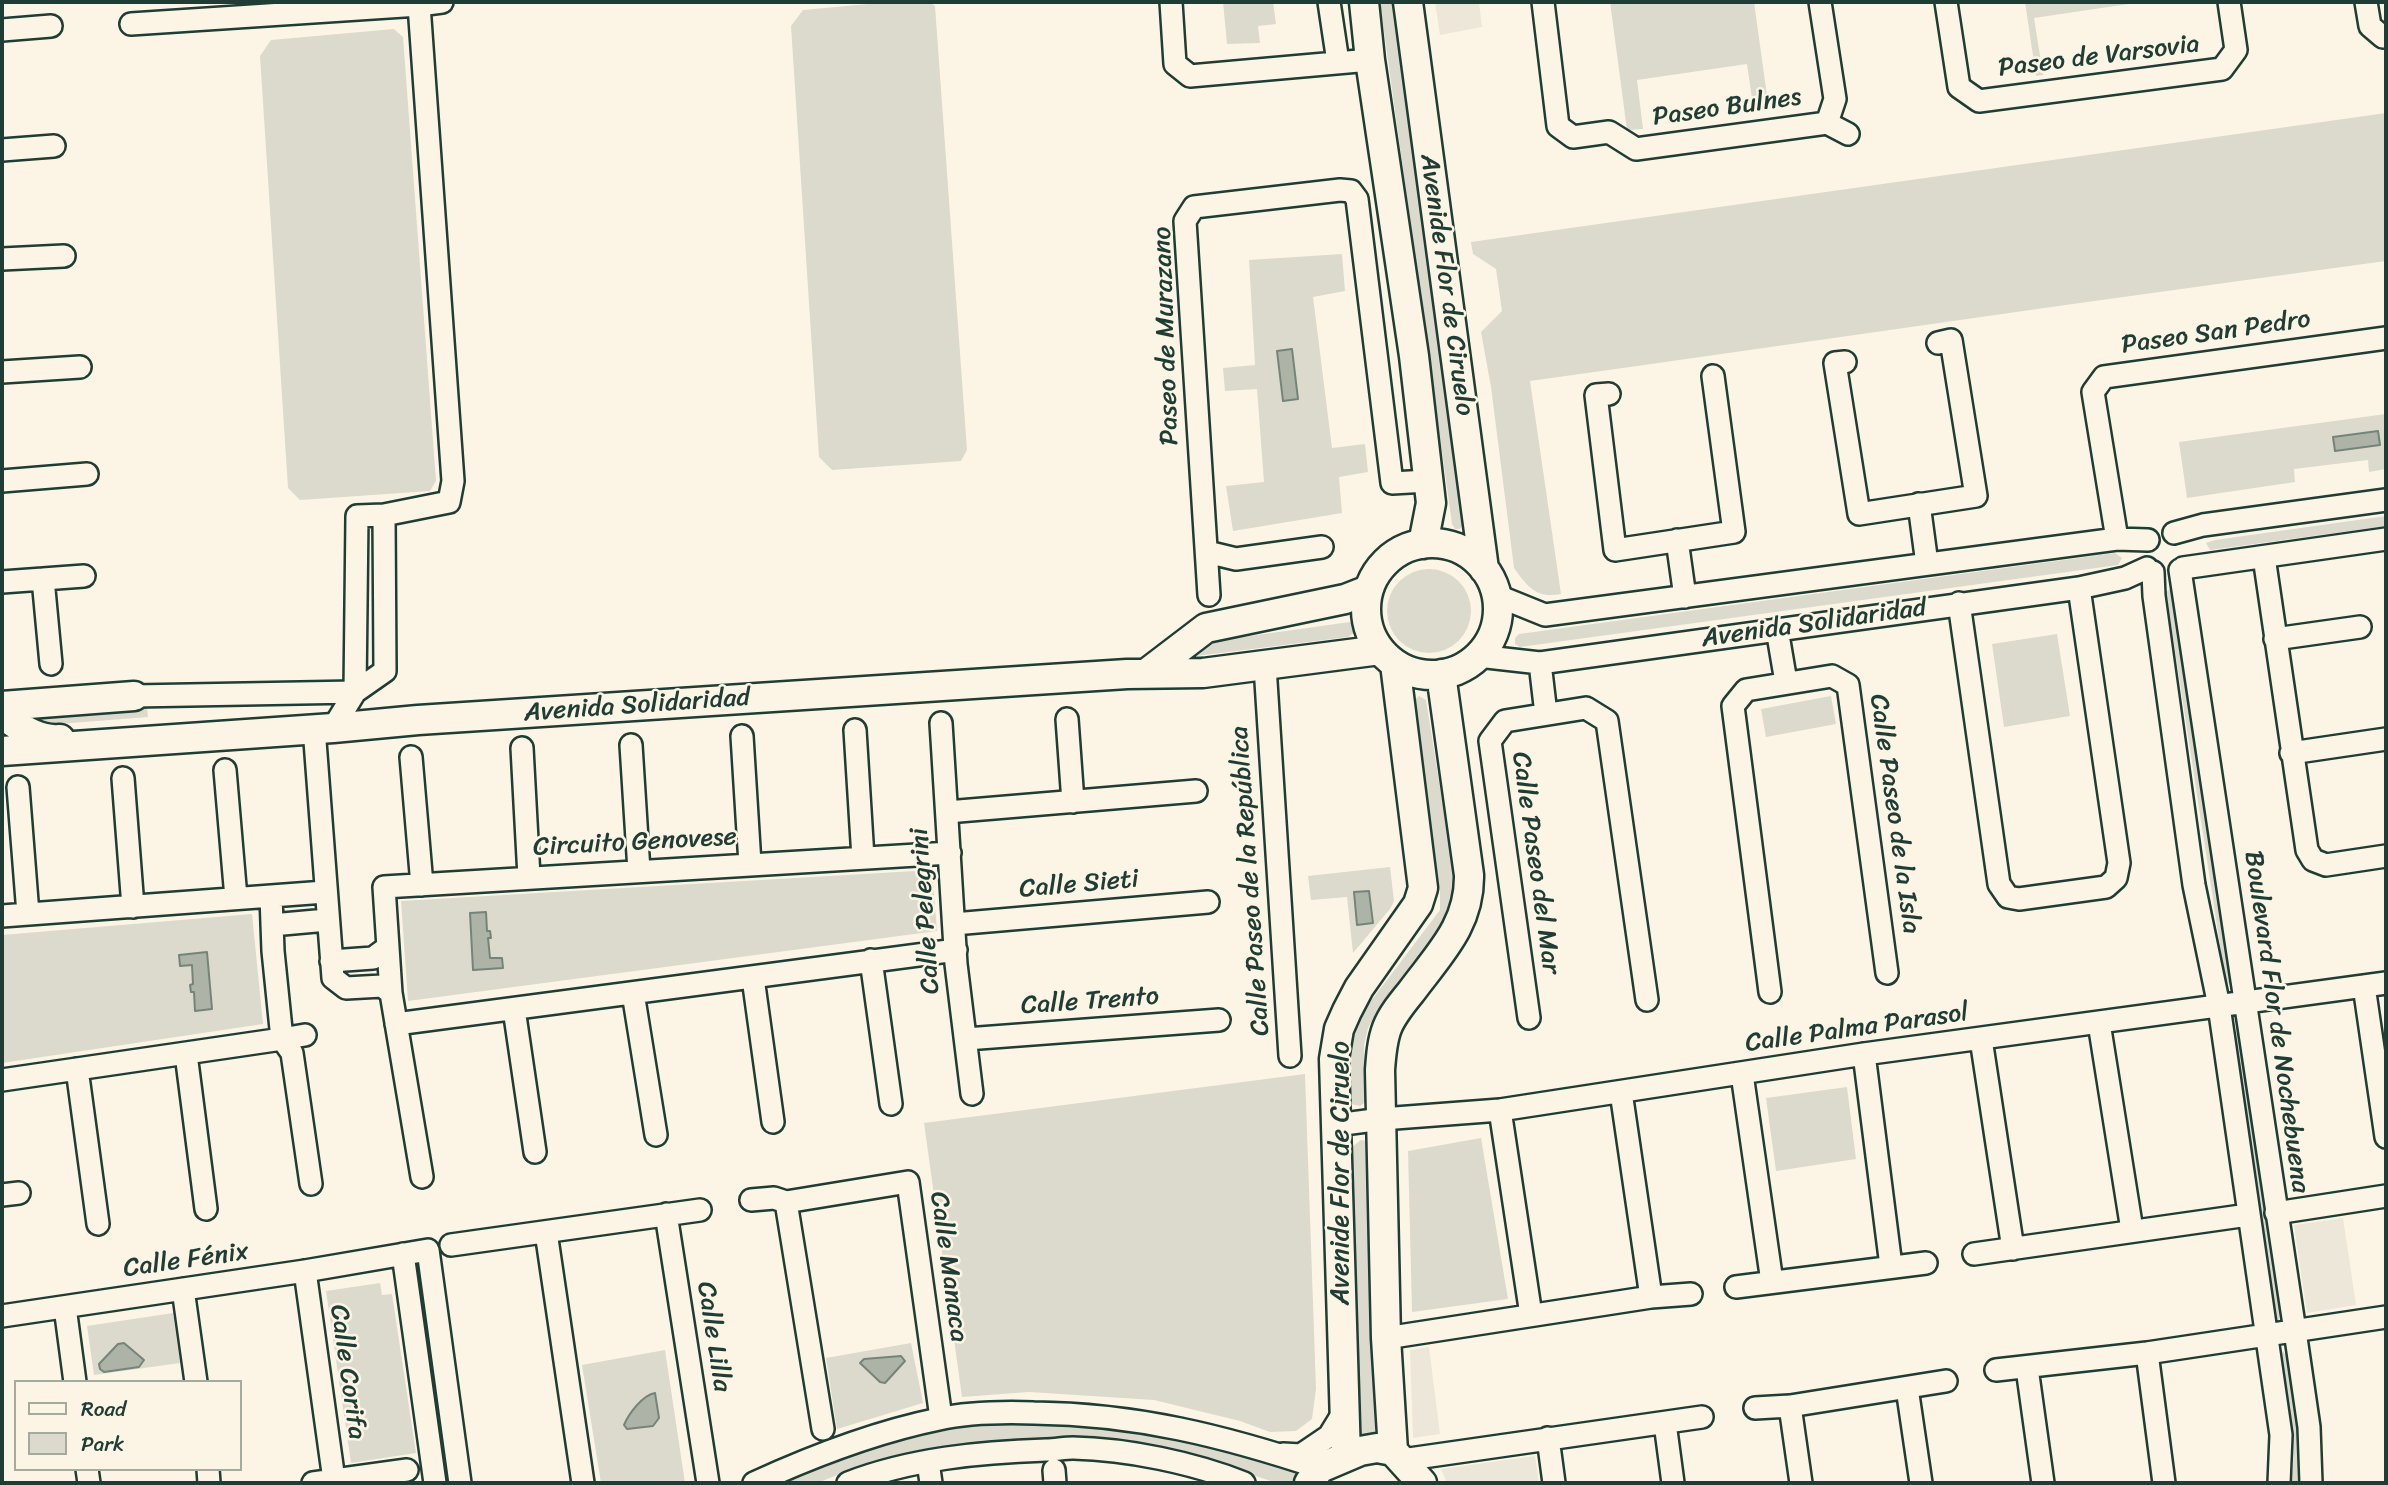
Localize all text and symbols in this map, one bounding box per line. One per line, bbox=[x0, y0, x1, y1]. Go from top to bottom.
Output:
street label: Paseo de Varsovia bbox=[1997, 29, 2201, 85]
street label: Paseo Bulnes bbox=[1651, 82, 1803, 134]
street label: Avenide Flor de Ciruelo bbox=[1412, 152, 1480, 418]
street label: Paseo de Murazano bbox=[1148, 226, 1186, 446]
street label: Paseo San Pedro bbox=[2119, 304, 2313, 362]
street label: Avenida Solidaridad bbox=[1700, 593, 1928, 655]
street label: Avenida Solidaridad bbox=[523, 683, 751, 729]
street label: Calle Paseo de la Isla bbox=[1862, 692, 1926, 936]
street label: Calle Paseo de la República bbox=[1225, 725, 1277, 1037]
street label: Calle Paseo del Mar bbox=[1504, 750, 1566, 976]
street label: Circuito Genovese bbox=[532, 822, 738, 864]
street label: Calle Pelegrini bbox=[905, 827, 947, 995]
street label: Boulevard Flor de Nochebuena bbox=[2237, 849, 2315, 1195]
street label: Calle Sieti bbox=[1018, 864, 1140, 906]
street label: Calle Trento bbox=[1020, 982, 1160, 1022]
street label: Calle Palma Parasol bbox=[1743, 998, 1971, 1060]
street label: Avenide Flor de Ciruelo bbox=[1325, 1041, 1357, 1305]
street label: Calle Manaca bbox=[922, 1190, 974, 1344]
street label: Calle Fénix bbox=[121, 1237, 251, 1285]
street label: Calle Lilla bbox=[689, 1280, 737, 1394]
street label: Calle Corifa bbox=[322, 1303, 372, 1441]
legend bbox=[14, 1380, 242, 1471]
text: Road bbox=[81, 1390, 126, 1428]
text: Park bbox=[81, 1425, 124, 1463]

